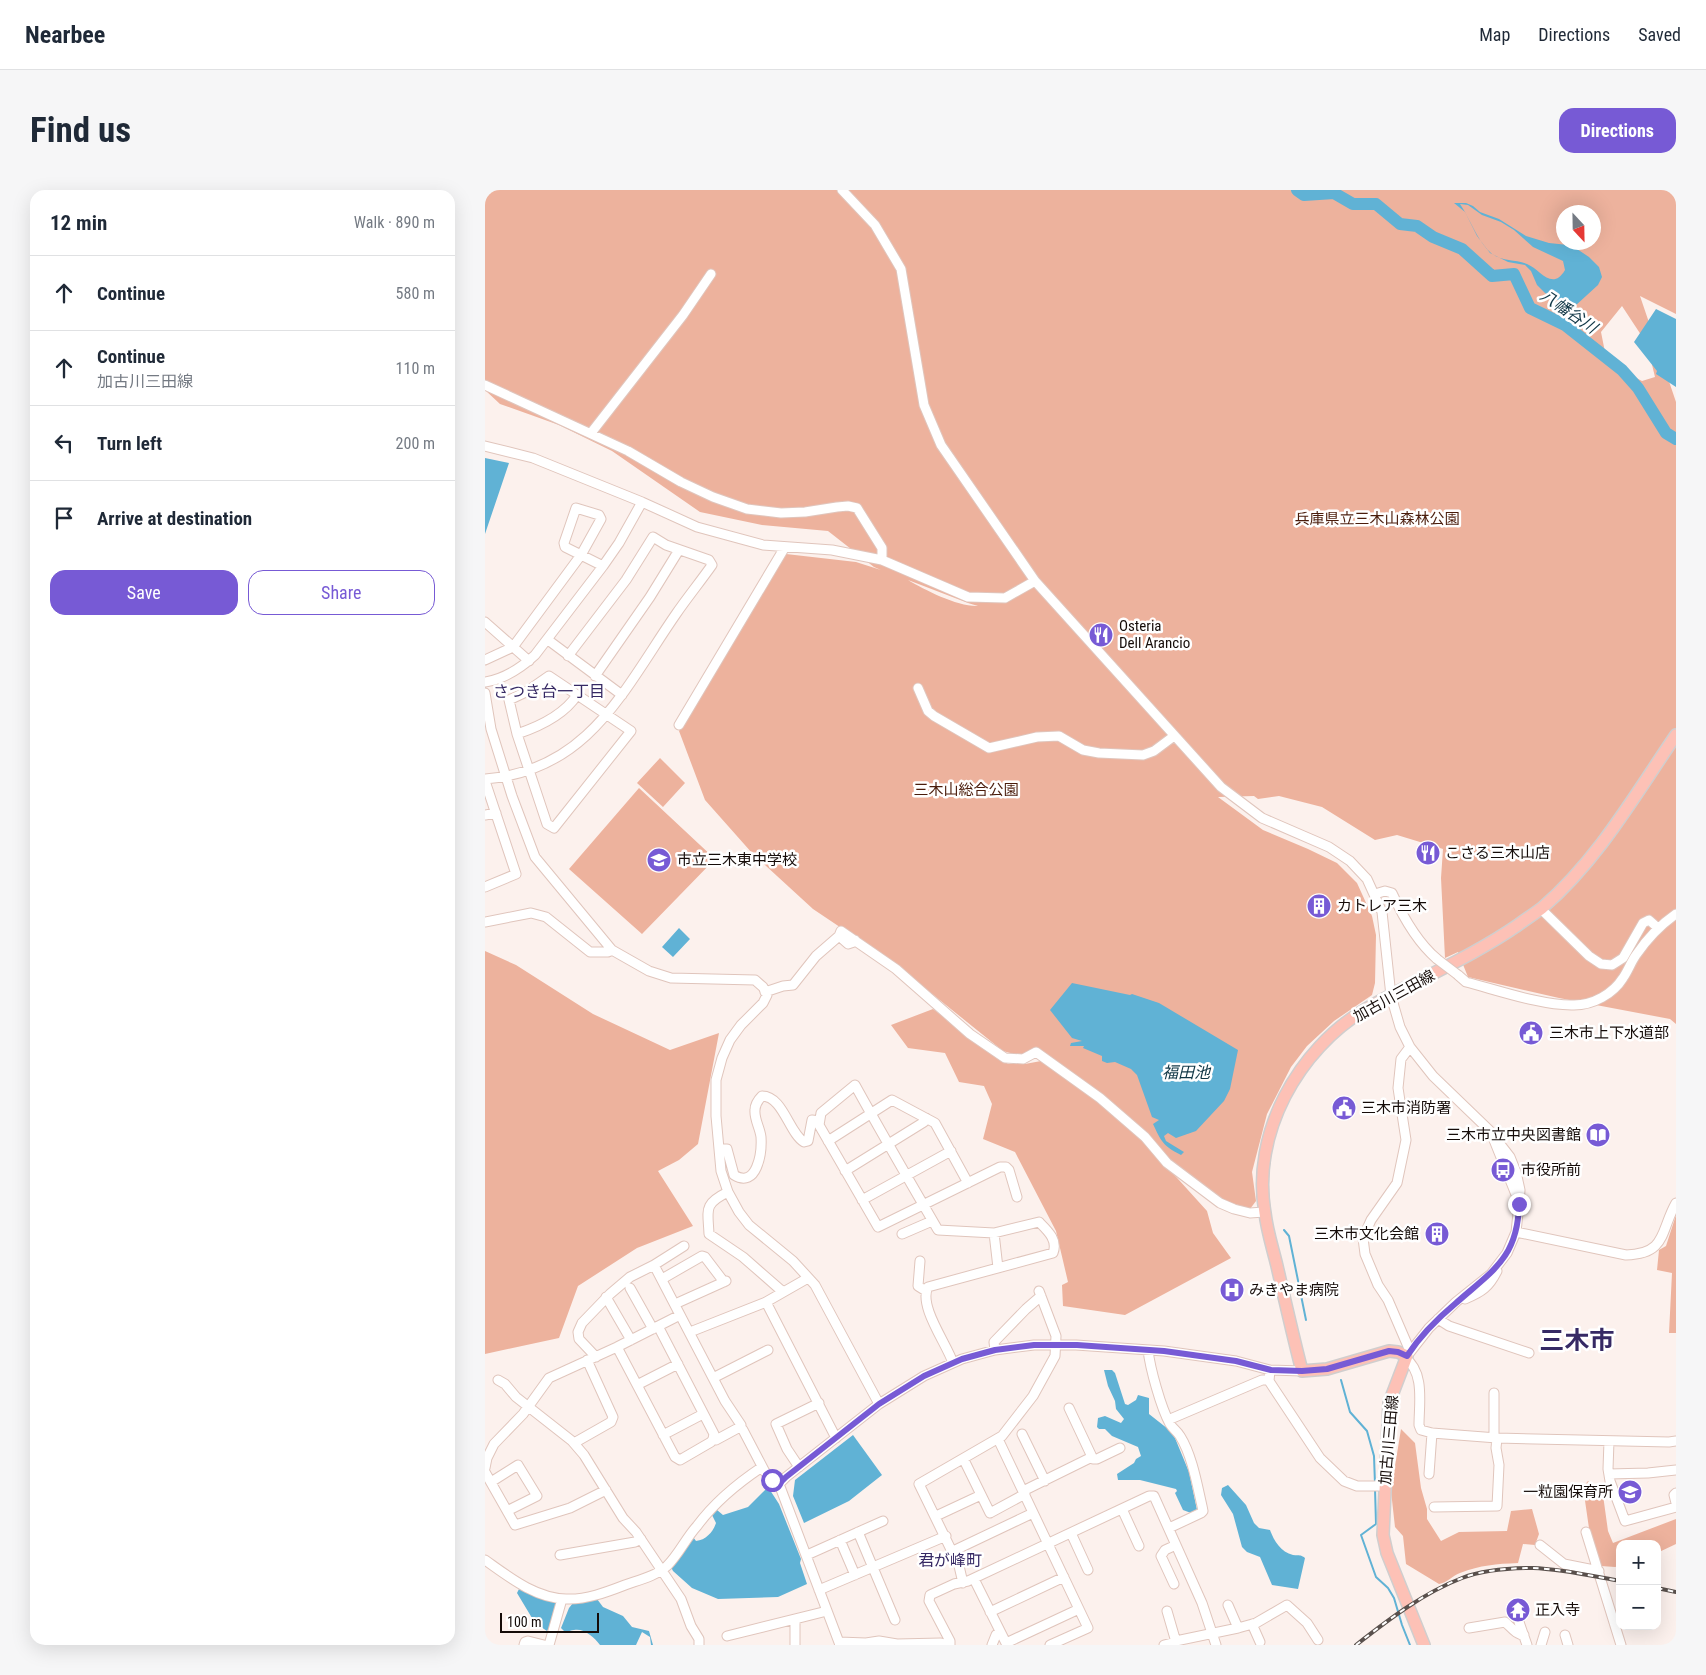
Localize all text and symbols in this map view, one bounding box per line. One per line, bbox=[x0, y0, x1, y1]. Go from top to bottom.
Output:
text: Nearbee bbox=[25, 21, 105, 49]
text: Map bbox=[1479, 24, 1510, 45]
text: Directions bbox=[1538, 24, 1610, 45]
text: Saved bbox=[1638, 24, 1681, 45]
button: Directions bbox=[1559, 108, 1676, 153]
text: Find us bbox=[30, 110, 131, 151]
north arrow bbox=[1556, 205, 1601, 250]
text: 12 min bbox=[50, 211, 107, 235]
text: Walk · 890 m bbox=[354, 213, 435, 232]
icon: ahead bbox=[50, 279, 78, 307]
text: Continue bbox=[97, 282, 165, 305]
text: 580 m bbox=[396, 284, 435, 303]
water label: 八幡谷川 bbox=[1537, 286, 1602, 338]
text: Continue bbox=[97, 345, 165, 368]
icon: ahead bbox=[50, 354, 78, 382]
text: 110 m bbox=[396, 359, 435, 378]
text: 加古川三田線 bbox=[97, 372, 193, 391]
icon: left bbox=[50, 429, 78, 457]
text: Turn left bbox=[97, 432, 162, 455]
text: 200 m bbox=[396, 434, 435, 453]
icon: arrive bbox=[50, 504, 78, 532]
text: Arrive at destination bbox=[97, 507, 252, 530]
park label: 兵庫県立三木山森林公園 bbox=[1294, 510, 1460, 528]
button: Save bbox=[50, 570, 238, 615]
button: Share bbox=[248, 570, 435, 615]
place label: Osteria Dell Arancio bbox=[1119, 617, 1190, 652]
restaurant icon: Osteria Dell Arancio bbox=[1088, 622, 1114, 648]
district label: さつき台一丁目 bbox=[493, 682, 605, 701]
park label: 三木山総合公園 bbox=[913, 781, 1019, 799]
restaurant icon: こさる三木山店 bbox=[1415, 840, 1441, 866]
place label: こさる三木山店 bbox=[1445, 844, 1550, 862]
school or university icon: 市立三木東中学校 bbox=[646, 847, 672, 873]
place label: 市立三木東中学校 bbox=[677, 851, 797, 869]
building icon: カトレア三木 bbox=[1306, 893, 1332, 919]
place label: カトレア三木 bbox=[1337, 897, 1427, 915]
street label: 加古川三田線 bbox=[1350, 966, 1438, 1026]
public building icon: 三木市上下水道部 bbox=[1518, 1020, 1544, 1046]
place label: 三木市上下水道部 bbox=[1549, 1024, 1669, 1042]
water label: 福田池 bbox=[1162, 1063, 1212, 1082]
public building icon: 三木市消防署 bbox=[1331, 1095, 1357, 1121]
place label: 三木市消防署 bbox=[1361, 1099, 1451, 1117]
library icon: 三木市立中央図書館 bbox=[1585, 1122, 1611, 1148]
place label: 三木市立中央図書館 bbox=[1446, 1126, 1581, 1144]
bus stop icon: 市役所前 bbox=[1490, 1157, 1516, 1183]
place label: 市役所前 bbox=[1521, 1161, 1581, 1179]
route end bbox=[1508, 1193, 1531, 1216]
building icon: 三木市文化会館 bbox=[1424, 1221, 1450, 1247]
place label: 三木市文化会館 bbox=[1314, 1225, 1419, 1243]
hospital icon: みきやま病院 bbox=[1219, 1277, 1245, 1303]
place label: みきやま病院 bbox=[1249, 1281, 1339, 1299]
district label: 三木市 bbox=[1539, 1326, 1615, 1355]
street label: 加古川三田線 bbox=[1376, 1394, 1402, 1486]
route start bbox=[761, 1469, 784, 1492]
school or university icon: 一粒園保育所 bbox=[1617, 1479, 1643, 1505]
place label: 一粒園保育所 bbox=[1523, 1483, 1613, 1501]
map controls bbox=[1616, 1540, 1661, 1630]
button: + bbox=[1616, 1540, 1661, 1585]
district label: 君が峰町 bbox=[918, 1551, 982, 1570]
button: − bbox=[1616, 1585, 1661, 1630]
temple icon: 正入寺 bbox=[1505, 1597, 1531, 1623]
place label: 正入寺 bbox=[1535, 1601, 1580, 1619]
scale bar bbox=[500, 1610, 599, 1633]
text: 100 m bbox=[507, 1614, 542, 1630]

